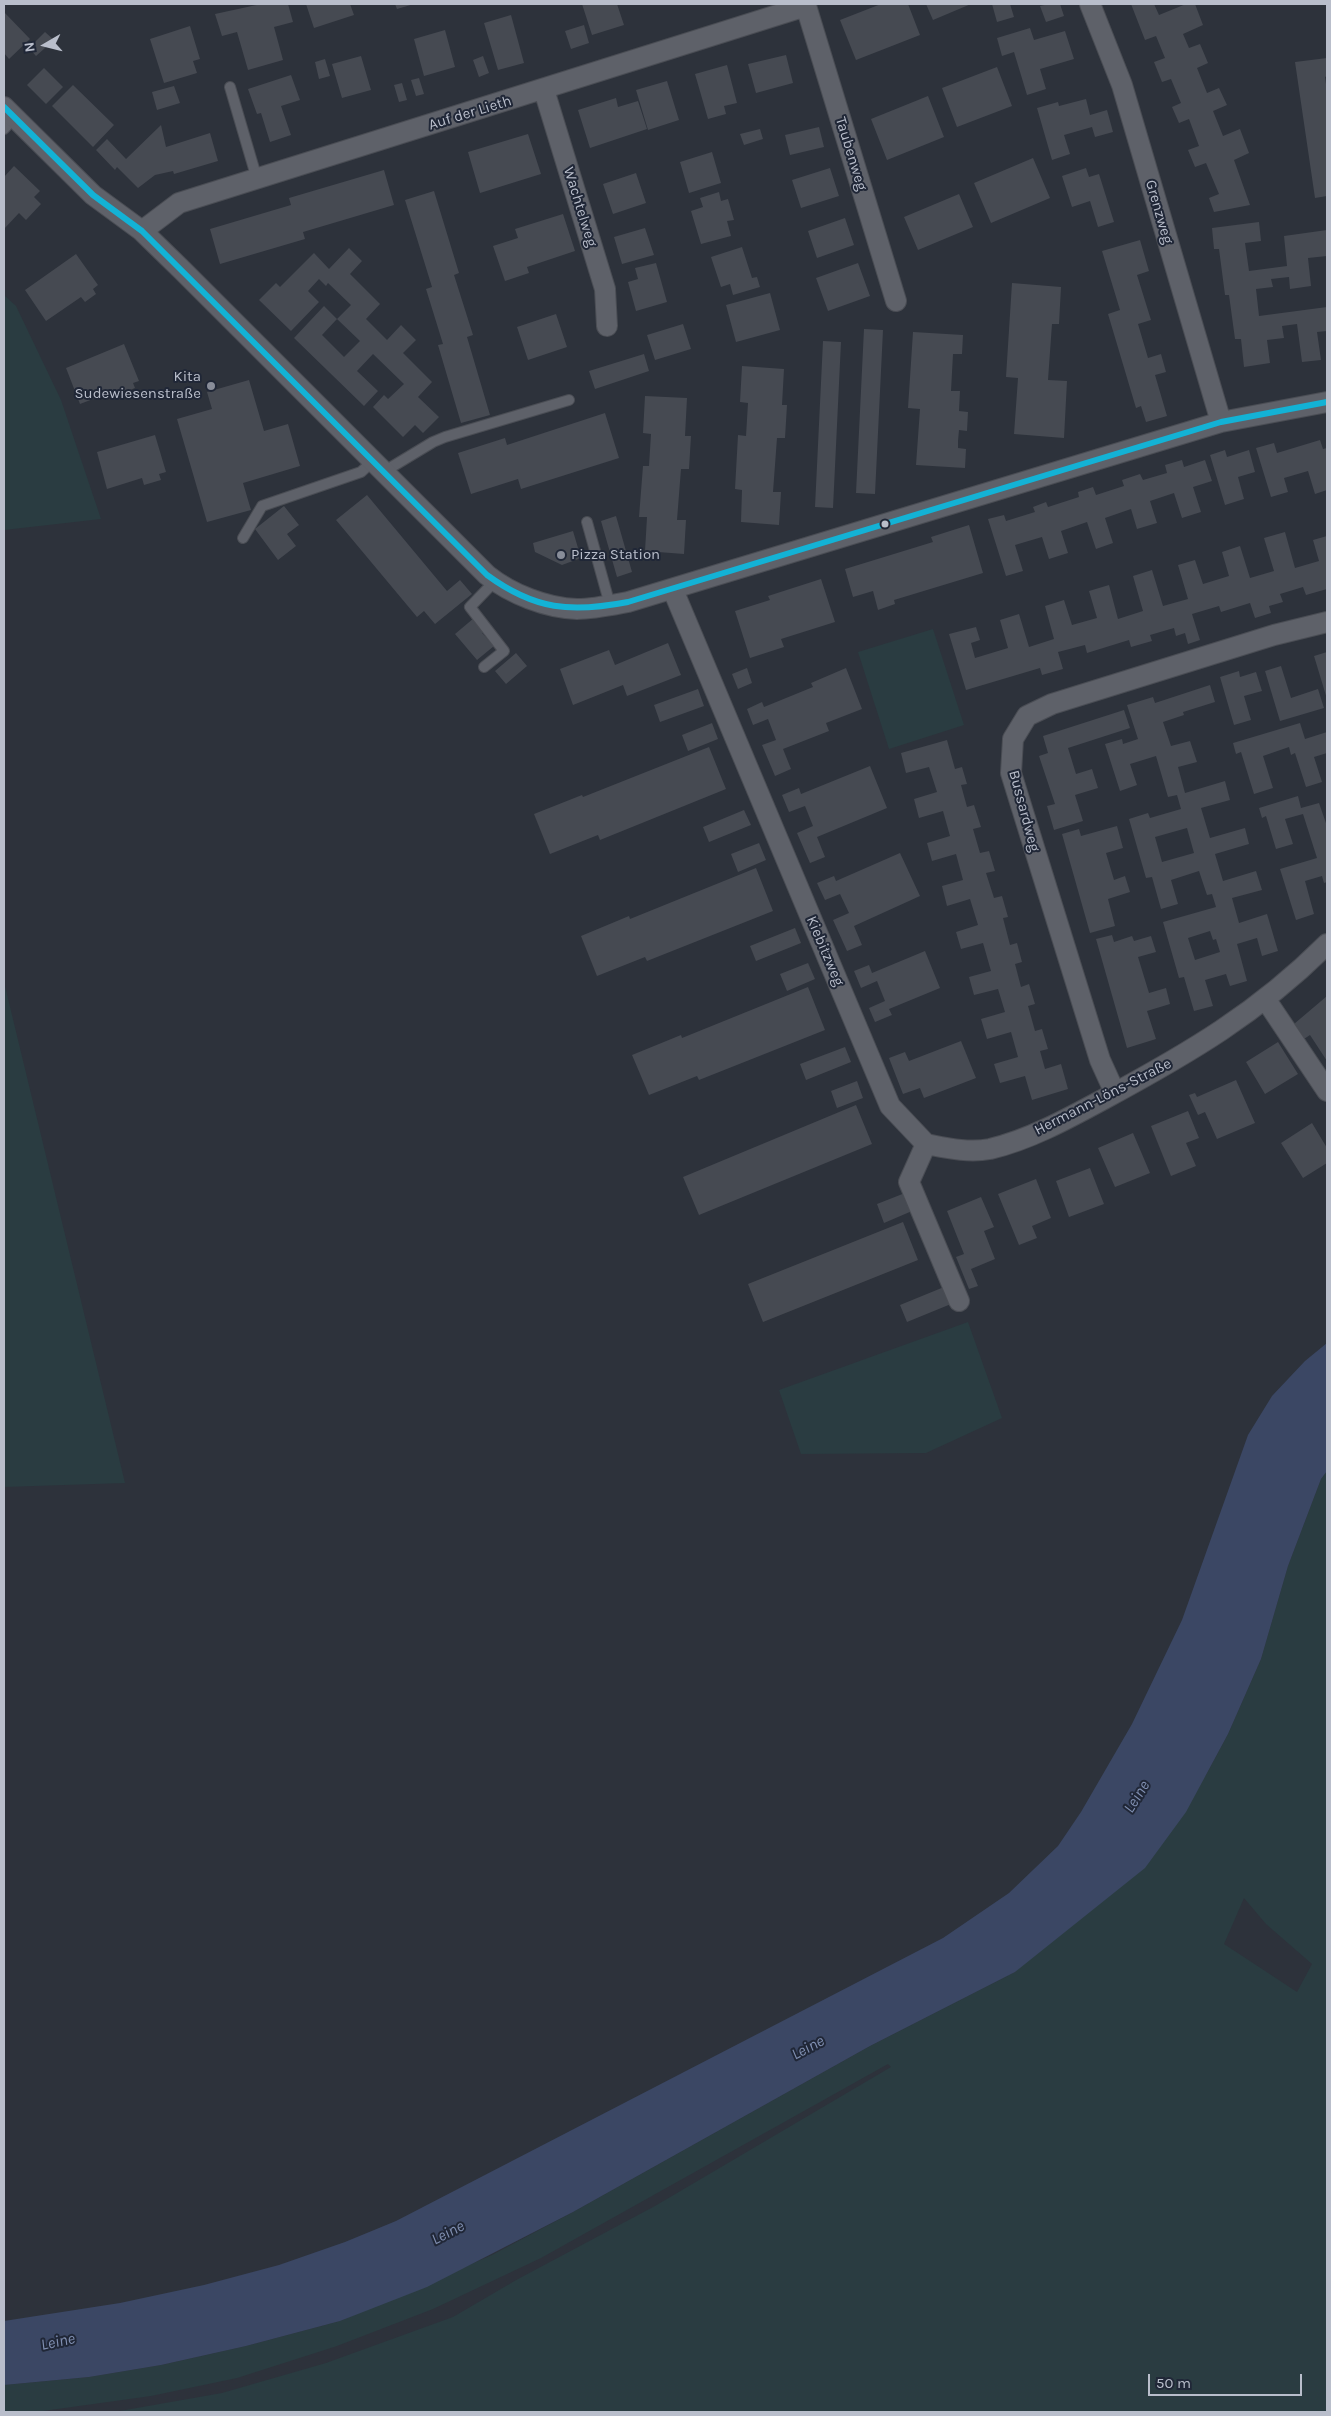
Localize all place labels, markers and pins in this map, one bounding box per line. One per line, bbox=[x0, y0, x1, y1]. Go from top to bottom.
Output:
place label: Kita Sudewiesenstraße bbox=[74, 368, 201, 403]
marker: Kita Sudewiesenstraße bbox=[205, 380, 217, 392]
unlabelled marker bbox=[880, 519, 890, 529]
place label: Pizza Station bbox=[571, 546, 660, 564]
marker: Pizza Station bbox=[555, 549, 567, 561]

